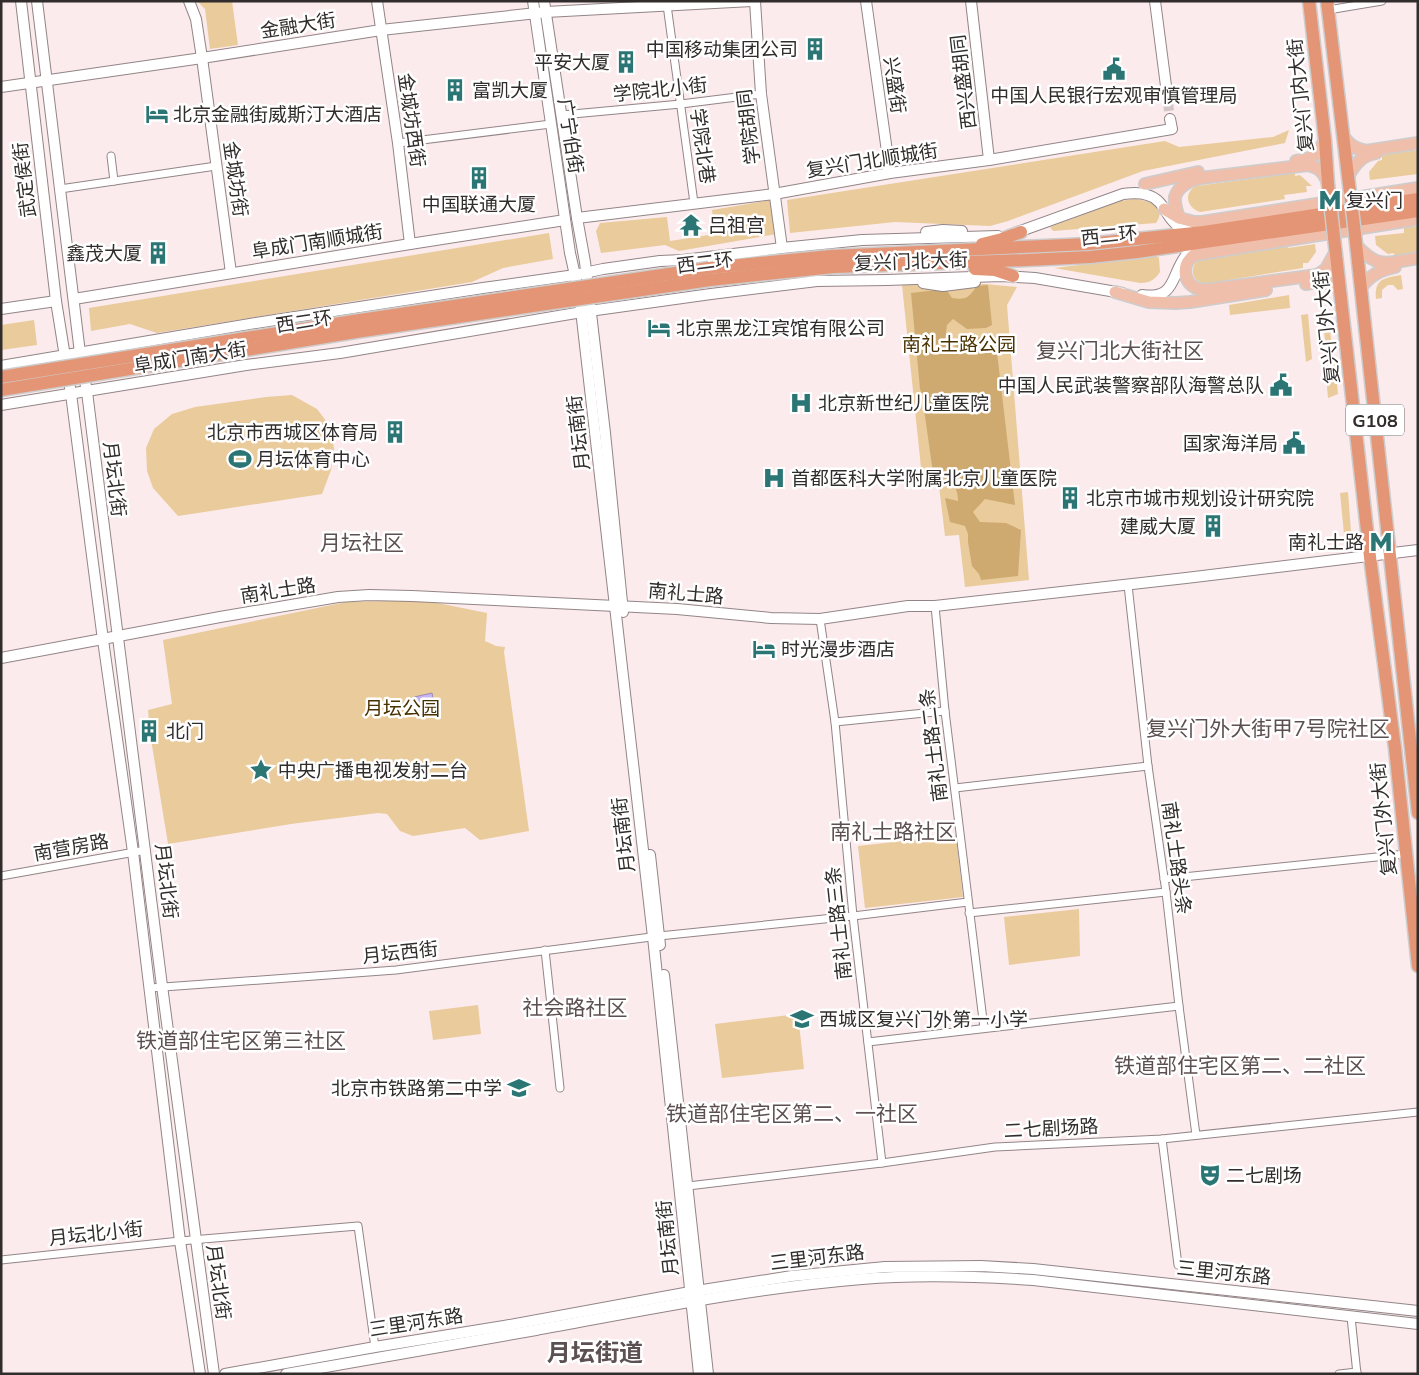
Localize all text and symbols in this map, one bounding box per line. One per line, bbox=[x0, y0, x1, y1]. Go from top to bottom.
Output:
street label: 金融大街 bbox=[259, 7, 337, 43]
street label: 西兴盛胡同 bbox=[945, 33, 981, 131]
building icon: 中国移动集团公司 bbox=[802, 36, 828, 62]
place label: 中国移动集团公司 bbox=[646, 37, 798, 61]
street label: 复兴门内大街 bbox=[1282, 37, 1318, 153]
building icon: 平安大厦 bbox=[613, 49, 639, 75]
place label: 平安大厦 bbox=[534, 50, 610, 74]
street label: 兴盛街 bbox=[879, 55, 911, 115]
public building icon: 中国人民银行宏观审慎管理局 bbox=[1101, 56, 1127, 82]
street label: 金城坊西街 bbox=[394, 71, 430, 169]
street label: 学院北小街 bbox=[611, 72, 709, 106]
building icon: 富凯大厦 bbox=[442, 77, 468, 103]
place label: 富凯大厦 bbox=[472, 78, 548, 102]
place label: 中国人民银行宏观审慎管理局 bbox=[990, 83, 1238, 107]
street label: 学院胡同 bbox=[731, 88, 765, 166]
street label: 广宁伯街 bbox=[553, 97, 589, 175]
hotel icon: 北京金融街威斯汀大酒店 bbox=[144, 101, 170, 127]
place label: 北京金融街威斯汀大酒店 bbox=[173, 102, 382, 126]
street label: 学院北巷 bbox=[686, 107, 720, 185]
street label: 复兴门北顺城街 bbox=[804, 138, 940, 182]
street label: 金城坊街 bbox=[219, 140, 253, 218]
street label: 武定侯街 bbox=[7, 141, 41, 219]
building icon: 中国联通大厦 bbox=[466, 165, 492, 191]
metro station icon: 复兴门 bbox=[1317, 187, 1343, 213]
place label: 复兴门 bbox=[1346, 188, 1403, 212]
place label: 中国联通大厦 bbox=[422, 192, 536, 216]
temple icon: 吕祖宫 bbox=[678, 212, 704, 238]
place label: 吕祖宫 bbox=[708, 213, 765, 237]
street label: 阜成门南顺城街 bbox=[249, 219, 385, 263]
street label: 西二环 bbox=[1079, 220, 1139, 250]
building icon: 鑫茂大厦 bbox=[145, 240, 171, 266]
place label: 鑫茂大厦 bbox=[66, 241, 142, 265]
street label: 西二环 bbox=[675, 247, 735, 277]
street label: 复兴门北大街 bbox=[854, 247, 968, 275]
street label: 复兴门外大街 bbox=[1308, 269, 1344, 385]
street label: 西二环 bbox=[274, 305, 334, 337]
hotel icon: 北京黑龙江宾馆有限公司 bbox=[646, 315, 672, 341]
place label: 北京黑龙江宾馆有限公司 bbox=[676, 316, 885, 340]
park label: 南礼士路公园 bbox=[902, 332, 1016, 356]
street label: 阜成门南大街 bbox=[132, 336, 248, 378]
district label: 复兴门北大街社区 bbox=[1036, 337, 1204, 363]
public building icon: 中国人民武装警察部队海警总队 bbox=[1268, 372, 1294, 398]
place label: 中国人民武装警察部队海警总队 bbox=[998, 373, 1264, 397]
hospital icon: 北京新世纪儿童医院 bbox=[788, 390, 814, 416]
place label: 北京新世纪儿童医院 bbox=[818, 391, 989, 415]
street label: 月坛南街 bbox=[561, 394, 595, 472]
road number: G108 bbox=[1346, 404, 1404, 436]
building icon: 北京市西城区体育局 bbox=[382, 419, 408, 445]
place label: 北京市西城区体育局 bbox=[207, 420, 378, 444]
public building icon: 国家海洋局 bbox=[1281, 430, 1307, 456]
place label: 国家海洋局 bbox=[1183, 431, 1278, 455]
street label: 月坛北街 bbox=[98, 440, 132, 518]
sports icon: 月坛体育中心 bbox=[227, 446, 253, 472]
place label: 月坛体育中心 bbox=[256, 447, 370, 471]
hospital icon: 首都医科大学附属北京儿童医院 bbox=[761, 465, 787, 491]
place label: 首都医科大学附属北京儿童医院 bbox=[791, 466, 1057, 490]
building icon: 北京市城市规划设计研究院 bbox=[1057, 485, 1083, 511]
place label: 北京市城市规划设计研究院 bbox=[1086, 486, 1314, 510]
building icon: 建威大厦 bbox=[1200, 513, 1226, 539]
place label: 建威大厦 bbox=[1120, 514, 1196, 538]
district label: 月坛社区 bbox=[320, 529, 404, 555]
metro station icon: 南礼士路 bbox=[1368, 529, 1394, 555]
place label: 南礼士路 bbox=[1288, 530, 1364, 554]
street label: 南礼士路 bbox=[239, 572, 317, 608]
street label: 南礼士路 bbox=[647, 578, 725, 608]
hotel icon: 时光漫步酒店 bbox=[751, 636, 777, 662]
place label: 时光漫步酒店 bbox=[781, 637, 895, 661]
street label: 南礼士路二条 bbox=[914, 687, 952, 803]
park label: 月坛公园 bbox=[364, 696, 440, 720]
district label: 复兴门外大街甲7号院社区 bbox=[1146, 715, 1390, 741]
building icon: 北门 bbox=[136, 718, 162, 744]
place label: 北门 bbox=[166, 719, 204, 743]
place icon: 中央广播电视发射二台 bbox=[248, 757, 274, 783]
place label: 中央广播电视发射二台 bbox=[278, 758, 468, 782]
street label: 复兴门外大街 bbox=[1365, 761, 1401, 877]
street label: 月坛南街 bbox=[606, 796, 640, 874]
street label: 南礼士路头条 bbox=[1157, 800, 1197, 916]
district label: 南礼士路社区 bbox=[830, 818, 956, 844]
street label: 南营房路 bbox=[31, 829, 111, 865]
street label: 月坛北街 bbox=[150, 842, 184, 920]
street label: 南礼士路三条 bbox=[820, 865, 856, 981]
street label: 月坛西街 bbox=[361, 936, 439, 968]
district label: 社会路社区 bbox=[523, 994, 628, 1020]
school or university icon: 西城区复兴门外第一小学 bbox=[789, 1006, 815, 1032]
place label: 西城区复兴门外第一小学 bbox=[819, 1007, 1028, 1031]
district label: 铁道部住宅区第三社区 bbox=[136, 1027, 346, 1053]
district label: 铁道部住宅区第二、二社区 bbox=[1114, 1052, 1366, 1078]
school or university icon: 北京市铁路第二中学 bbox=[506, 1075, 532, 1101]
place label: 北京市铁路第二中学 bbox=[331, 1076, 502, 1100]
district label: 铁道部住宅区第二、一社区 bbox=[666, 1100, 918, 1126]
street label: 二七剧场路 bbox=[1003, 1114, 1099, 1142]
theatre icon: 二七剧场 bbox=[1197, 1162, 1223, 1188]
place label: 二七剧场 bbox=[1226, 1163, 1302, 1187]
street label: 月坛南街 bbox=[651, 1199, 683, 1277]
street label: 月坛北小街 bbox=[47, 1216, 145, 1250]
street label: 三里河东路 bbox=[768, 1239, 866, 1275]
street label: 月坛北街 bbox=[202, 1243, 236, 1321]
street label: 三里河东路 bbox=[1175, 1255, 1273, 1289]
street label: 三里河东路 bbox=[367, 1303, 465, 1341]
district label: 月坛街道 bbox=[547, 1337, 643, 1367]

